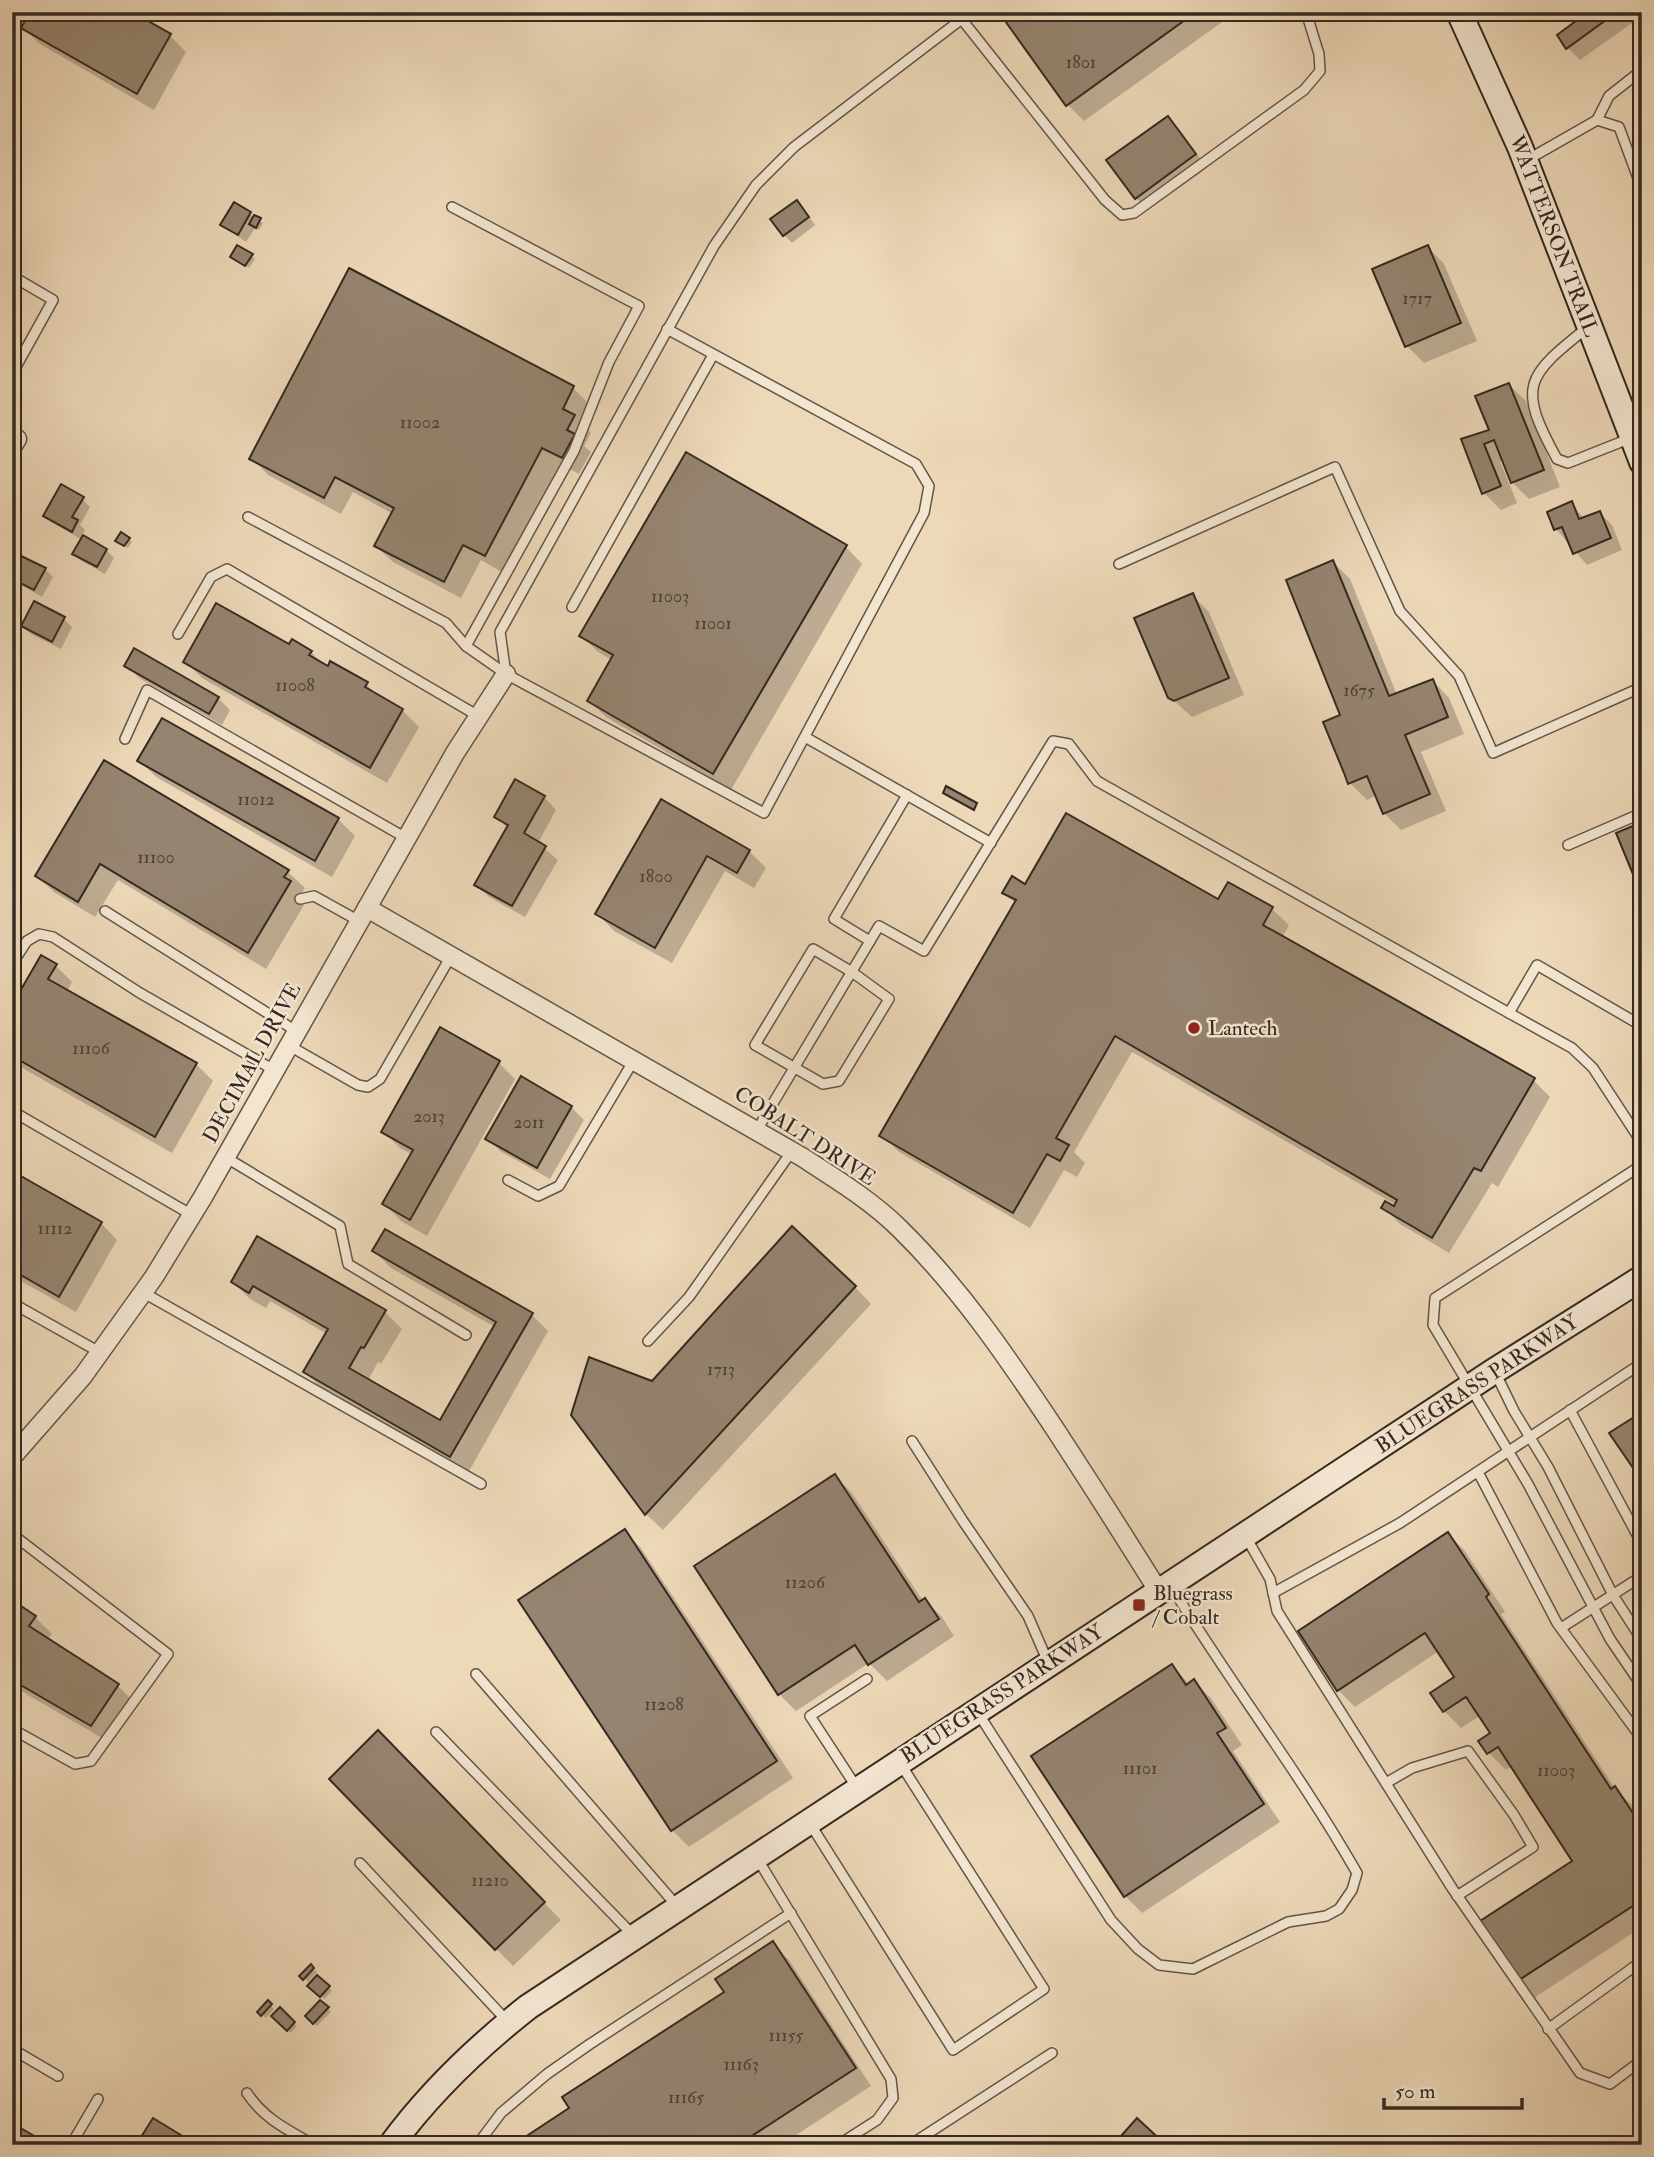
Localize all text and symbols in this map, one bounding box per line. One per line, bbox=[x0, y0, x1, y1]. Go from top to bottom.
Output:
house number: 1801 bbox=[1066, 51, 1096, 74]
street label: WATTERSON TRAIL bbox=[1503, 130, 1605, 341]
house number: 1717 bbox=[1402, 287, 1432, 310]
house number: 11002 bbox=[400, 411, 440, 434]
house number: 11003 bbox=[651, 585, 689, 608]
house number: 11001 bbox=[694, 612, 732, 635]
house number: 11008 bbox=[275, 674, 315, 697]
house number: 1675 bbox=[1343, 679, 1375, 702]
house number: 11012 bbox=[237, 788, 275, 811]
house number: 11100 bbox=[137, 846, 175, 869]
house number: 1800 bbox=[639, 865, 673, 888]
street label: DECIMAL DRIVE bbox=[197, 978, 307, 1148]
place label: Lantech bbox=[1208, 1015, 1278, 1042]
marker: Lantech bbox=[1186, 1020, 1202, 1036]
house number: 11106 bbox=[72, 1037, 111, 1060]
street label: COBALT DRIVE bbox=[729, 1080, 881, 1192]
house number: 2013 bbox=[413, 1105, 445, 1128]
house number: 2011 bbox=[513, 1111, 545, 1134]
house number: 11112 bbox=[38, 1217, 72, 1240]
street label: BLUEGRASS PARKWAY bbox=[1370, 1308, 1584, 1460]
house number: 1713 bbox=[707, 1358, 735, 1381]
house number: 11206 bbox=[785, 1571, 826, 1594]
place label: Bluegrass / Cobalt bbox=[1151, 1580, 1233, 1631]
marker: Bluegrass / Cobalt bbox=[1131, 1597, 1147, 1613]
street label: BLUEGRASS PARKWAY bbox=[895, 1618, 1109, 1770]
house number: 11208 bbox=[644, 1693, 684, 1716]
house number: 11101 bbox=[1123, 1757, 1157, 1780]
house number: 11003 bbox=[1537, 1759, 1575, 1782]
house number: 11210 bbox=[471, 1869, 509, 1892]
house number: 11155 bbox=[768, 2024, 804, 2047]
house number: 11163 bbox=[723, 2053, 759, 2076]
scale bar bbox=[1384, 2066, 1523, 2110]
text: 50 m bbox=[1395, 2078, 1436, 2105]
house number: 11165 bbox=[668, 2086, 704, 2109]

